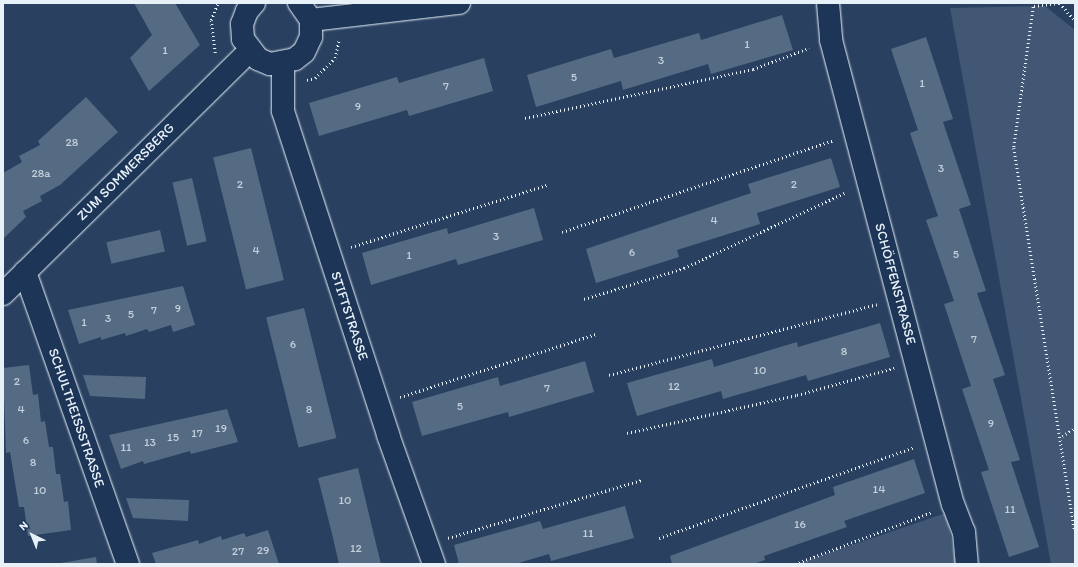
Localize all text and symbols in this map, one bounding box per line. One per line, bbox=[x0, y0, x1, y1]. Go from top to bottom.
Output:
house number: 1 bbox=[744, 38, 750, 52]
house number: 1 bbox=[162, 44, 168, 58]
house number: 3 bbox=[658, 54, 664, 68]
house number: 5 bbox=[571, 71, 577, 85]
house number: 1 bbox=[919, 77, 925, 91]
house number: 7 bbox=[443, 80, 449, 94]
house number: 9 bbox=[355, 100, 361, 114]
street label: ZUM SOMMERSBERG bbox=[74, 120, 178, 224]
house number: 28 bbox=[66, 136, 78, 150]
house number: 3 bbox=[938, 162, 944, 176]
house number: 28a bbox=[31, 167, 51, 181]
house number: 2 bbox=[237, 178, 243, 192]
house number: 2 bbox=[791, 178, 797, 192]
house number: 4 bbox=[710, 214, 718, 228]
street label: SCHÖFFENSTRASSE bbox=[871, 221, 919, 347]
house number: 3 bbox=[493, 230, 499, 244]
house number: 4 bbox=[252, 244, 260, 258]
house number: 6 bbox=[629, 246, 635, 260]
house number: 5 bbox=[953, 248, 959, 262]
house number: 1 bbox=[406, 249, 412, 263]
street label: STIFTSTRASSE bbox=[327, 269, 371, 363]
house number: 9 bbox=[175, 302, 181, 316]
house number: 7 bbox=[151, 304, 157, 318]
house number: 5 bbox=[128, 308, 134, 322]
house number: 3 bbox=[105, 312, 111, 326]
house number: 1 bbox=[81, 316, 87, 330]
house number: 7 bbox=[971, 333, 977, 347]
house number: 6 bbox=[290, 338, 296, 352]
house number: 8 bbox=[841, 345, 847, 359]
street label: SCHULTHEISSSTRASSE bbox=[44, 346, 108, 490]
house number: 10 bbox=[754, 364, 766, 378]
house number: 2 bbox=[14, 375, 20, 389]
house number: 12 bbox=[668, 380, 680, 394]
house number: 7 bbox=[544, 382, 550, 396]
house number: 5 bbox=[457, 400, 463, 414]
house number: 4 bbox=[17, 403, 25, 417]
house number: 8 bbox=[306, 403, 312, 417]
house number: 9 bbox=[988, 417, 994, 431]
house number: 19 bbox=[215, 422, 227, 436]
house number: 17 bbox=[191, 427, 203, 441]
house number: 15 bbox=[167, 431, 179, 445]
house number: 6 bbox=[23, 434, 29, 448]
house number: 13 bbox=[144, 436, 156, 450]
house number: 11 bbox=[120, 441, 132, 455]
house number: 8 bbox=[30, 456, 36, 470]
house number: 14 bbox=[873, 483, 885, 497]
house number: 10 bbox=[34, 484, 46, 498]
house number: 10 bbox=[339, 494, 351, 508]
house number: 11 bbox=[1004, 503, 1016, 517]
north arrow bbox=[12, 515, 52, 555]
house number: 16 bbox=[794, 518, 806, 532]
text: N bbox=[16, 519, 31, 533]
house number: 11 bbox=[582, 527, 594, 541]
house number: 12 bbox=[350, 542, 362, 556]
house number: 29 bbox=[257, 544, 269, 558]
house number: 27 bbox=[232, 545, 244, 559]

